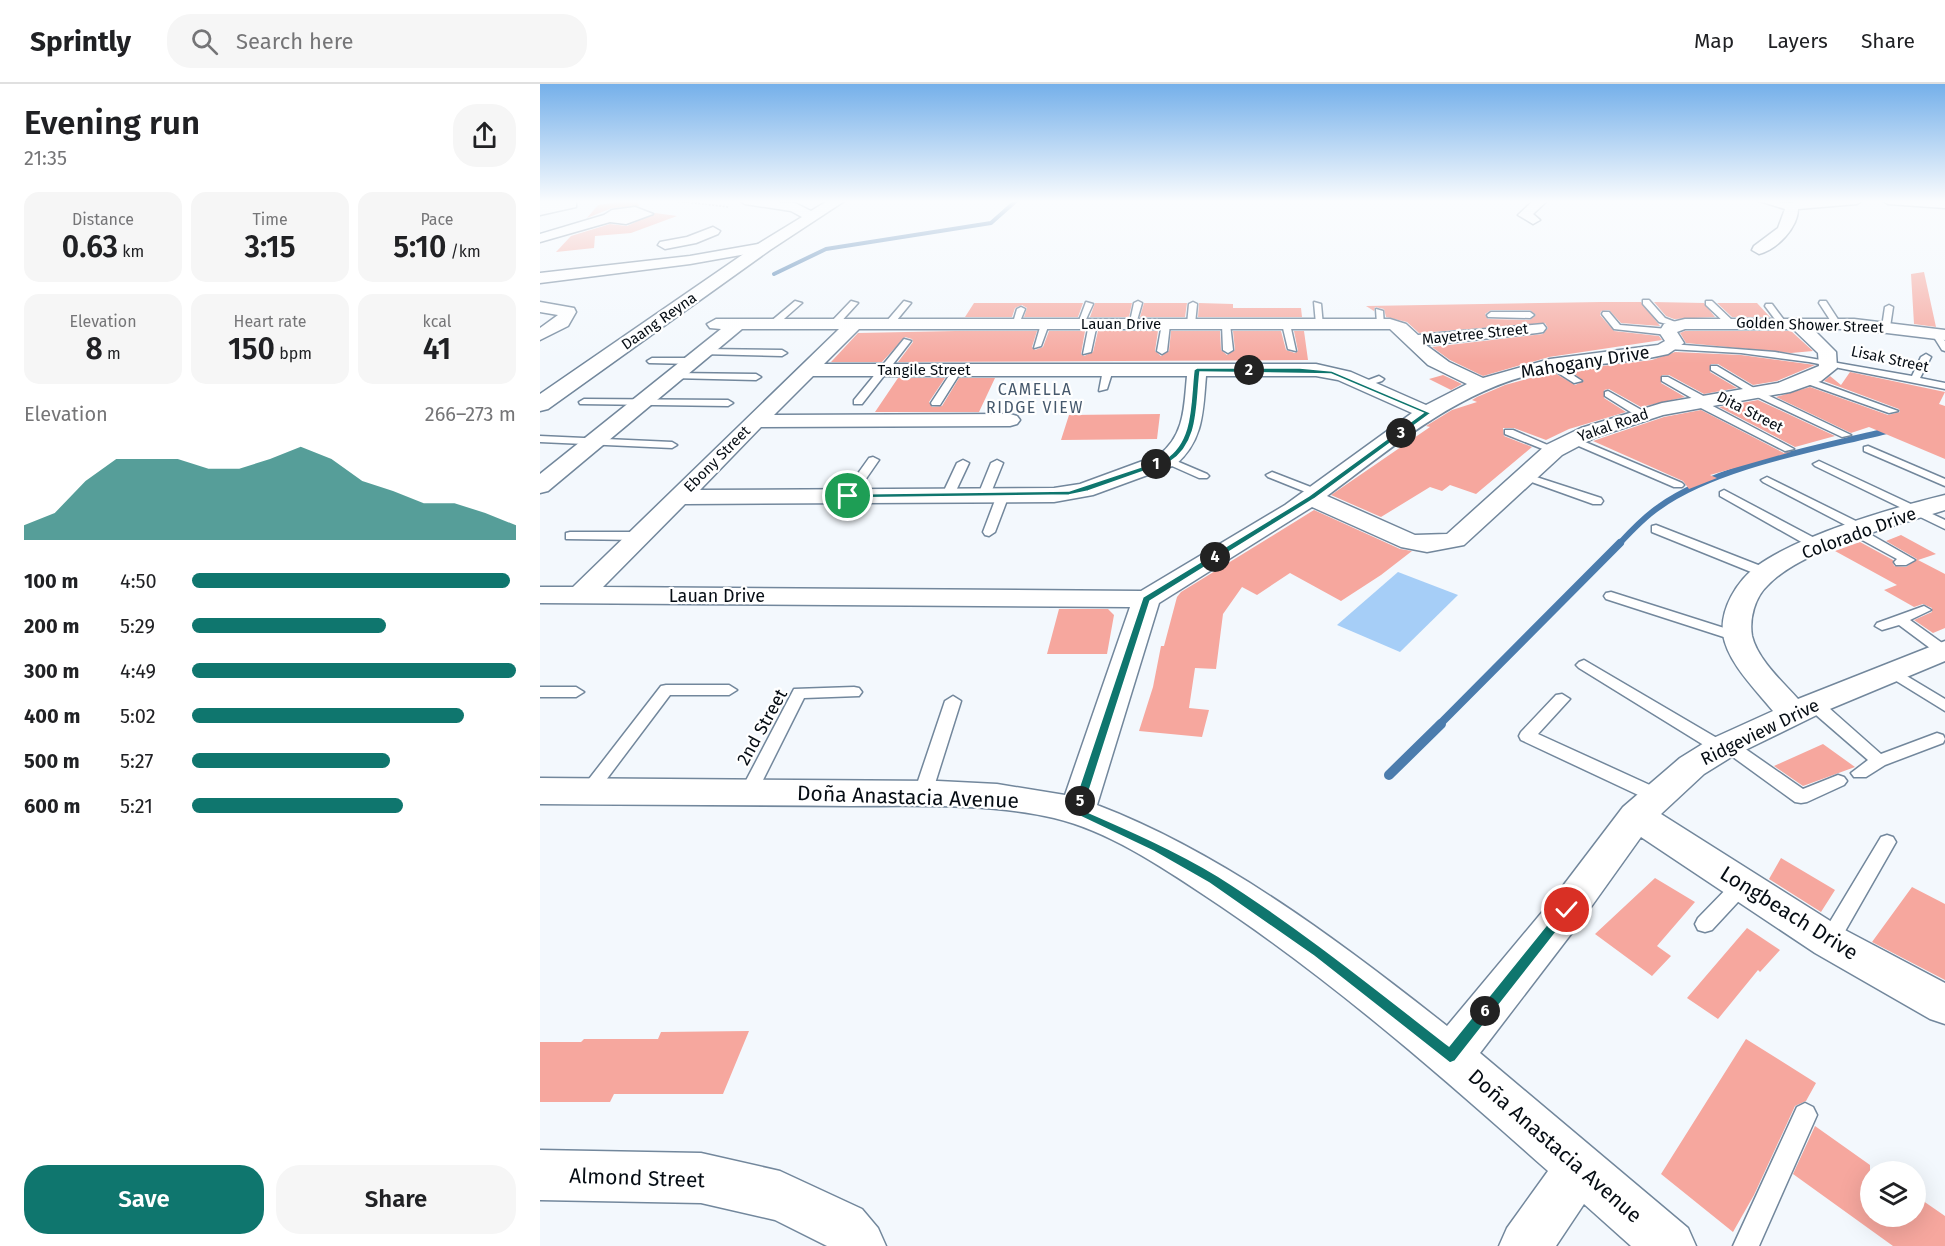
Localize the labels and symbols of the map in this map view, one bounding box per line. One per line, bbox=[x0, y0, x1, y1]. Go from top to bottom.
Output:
street label: Daang Reyna bbox=[618, 288, 700, 354]
street label: Golden Shower Street bbox=[1736, 313, 1885, 337]
street label: Lauan Drive bbox=[1081, 315, 1161, 333]
street label: Mayetree Street bbox=[1421, 319, 1530, 349]
street label: Mahogany Drive bbox=[1519, 341, 1651, 383]
street label: Lisak Street bbox=[1849, 342, 1931, 376]
pin: 2 bbox=[1234, 355, 1264, 385]
street label: Tangile Street bbox=[877, 361, 971, 379]
district label: CAMELLA RIDGE VIEW bbox=[986, 380, 1084, 417]
street label: Dita Street bbox=[1714, 388, 1787, 437]
street label: Yakal Road bbox=[1575, 405, 1651, 445]
pin: 3 bbox=[1386, 418, 1416, 448]
street label: Ebony Street bbox=[680, 422, 754, 496]
pin: 1 bbox=[1141, 449, 1171, 479]
pin bbox=[822, 470, 873, 521]
street label: Colorado Drive bbox=[1799, 502, 1919, 564]
pin: 4 bbox=[1200, 542, 1230, 572]
street label: Lauan Drive bbox=[669, 585, 765, 607]
street label: 2nd Street bbox=[732, 685, 792, 769]
street label: Ridgeview Drive bbox=[1697, 694, 1823, 770]
street label: Doña Anastacia Avenue bbox=[797, 780, 1019, 814]
pin: 5 bbox=[1065, 786, 1095, 816]
street label: Longbeach Drive bbox=[1715, 860, 1863, 966]
pin bbox=[1541, 884, 1592, 935]
pin: 6 bbox=[1470, 996, 1500, 1026]
street label: Doña Anastacia Avenue bbox=[1463, 1063, 1647, 1229]
street label: Almond Street bbox=[569, 1163, 706, 1193]

